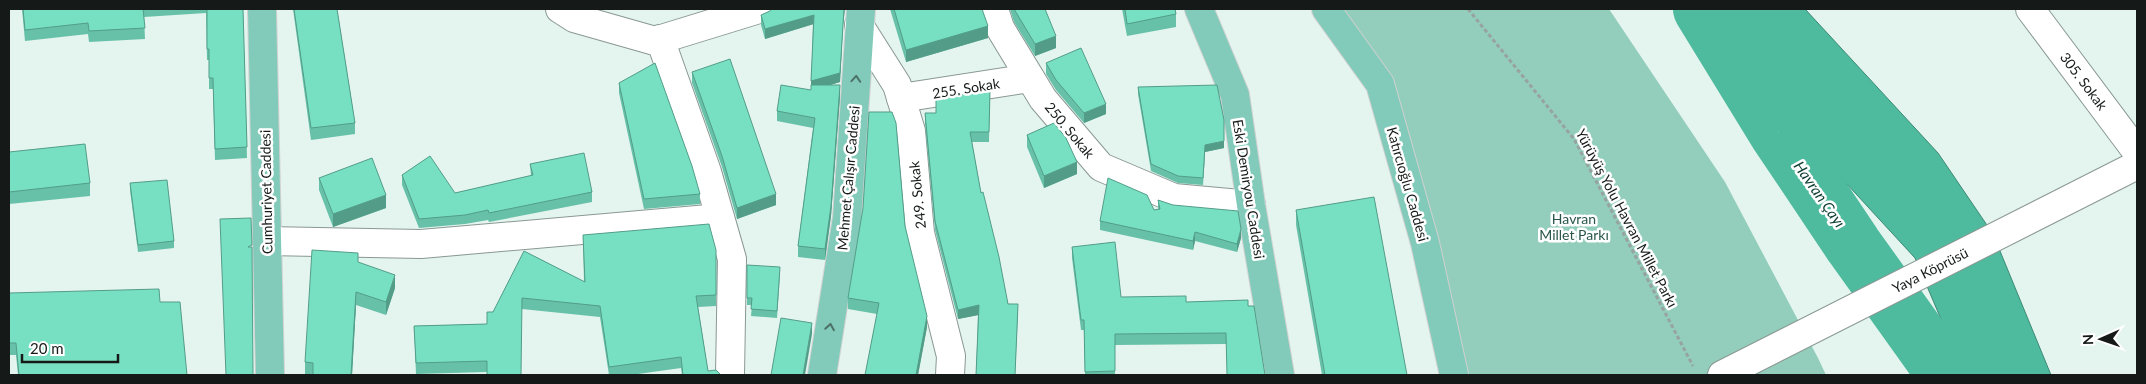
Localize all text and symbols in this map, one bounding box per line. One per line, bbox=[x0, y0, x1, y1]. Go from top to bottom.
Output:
street label: 305. Sokak bbox=[2057, 49, 2112, 114]
street label: 255. Sokak bbox=[931, 74, 1002, 102]
one-way arrow bbox=[850, 75, 861, 83]
street label: 250. Sokak bbox=[1042, 99, 1099, 162]
street label: Mehmet Çalışır Caddesi bbox=[833, 105, 863, 251]
street label: Eski Demiryou Caddesi bbox=[1230, 118, 1268, 260]
street label: Katırcıoğlu Caddesi bbox=[1384, 125, 1432, 243]
street label: Yürüyüş Yolu Havran Millet Parkı bbox=[1573, 126, 1681, 310]
street label: Cumhuriyet Caddesi bbox=[256, 130, 276, 254]
water label: Havran Çayı bbox=[1791, 157, 1849, 231]
street label: 249. Sokak bbox=[905, 159, 929, 230]
park label: Havran Millet Parkı bbox=[1539, 210, 1609, 243]
street label: Yaya Köprüsü bbox=[1889, 244, 1971, 296]
north arrow bbox=[2076, 314, 2126, 364]
one-way arrow bbox=[824, 323, 834, 331]
scale bar bbox=[22, 332, 119, 364]
text: N bbox=[2079, 334, 2096, 345]
text: 20 m bbox=[30, 339, 64, 357]

